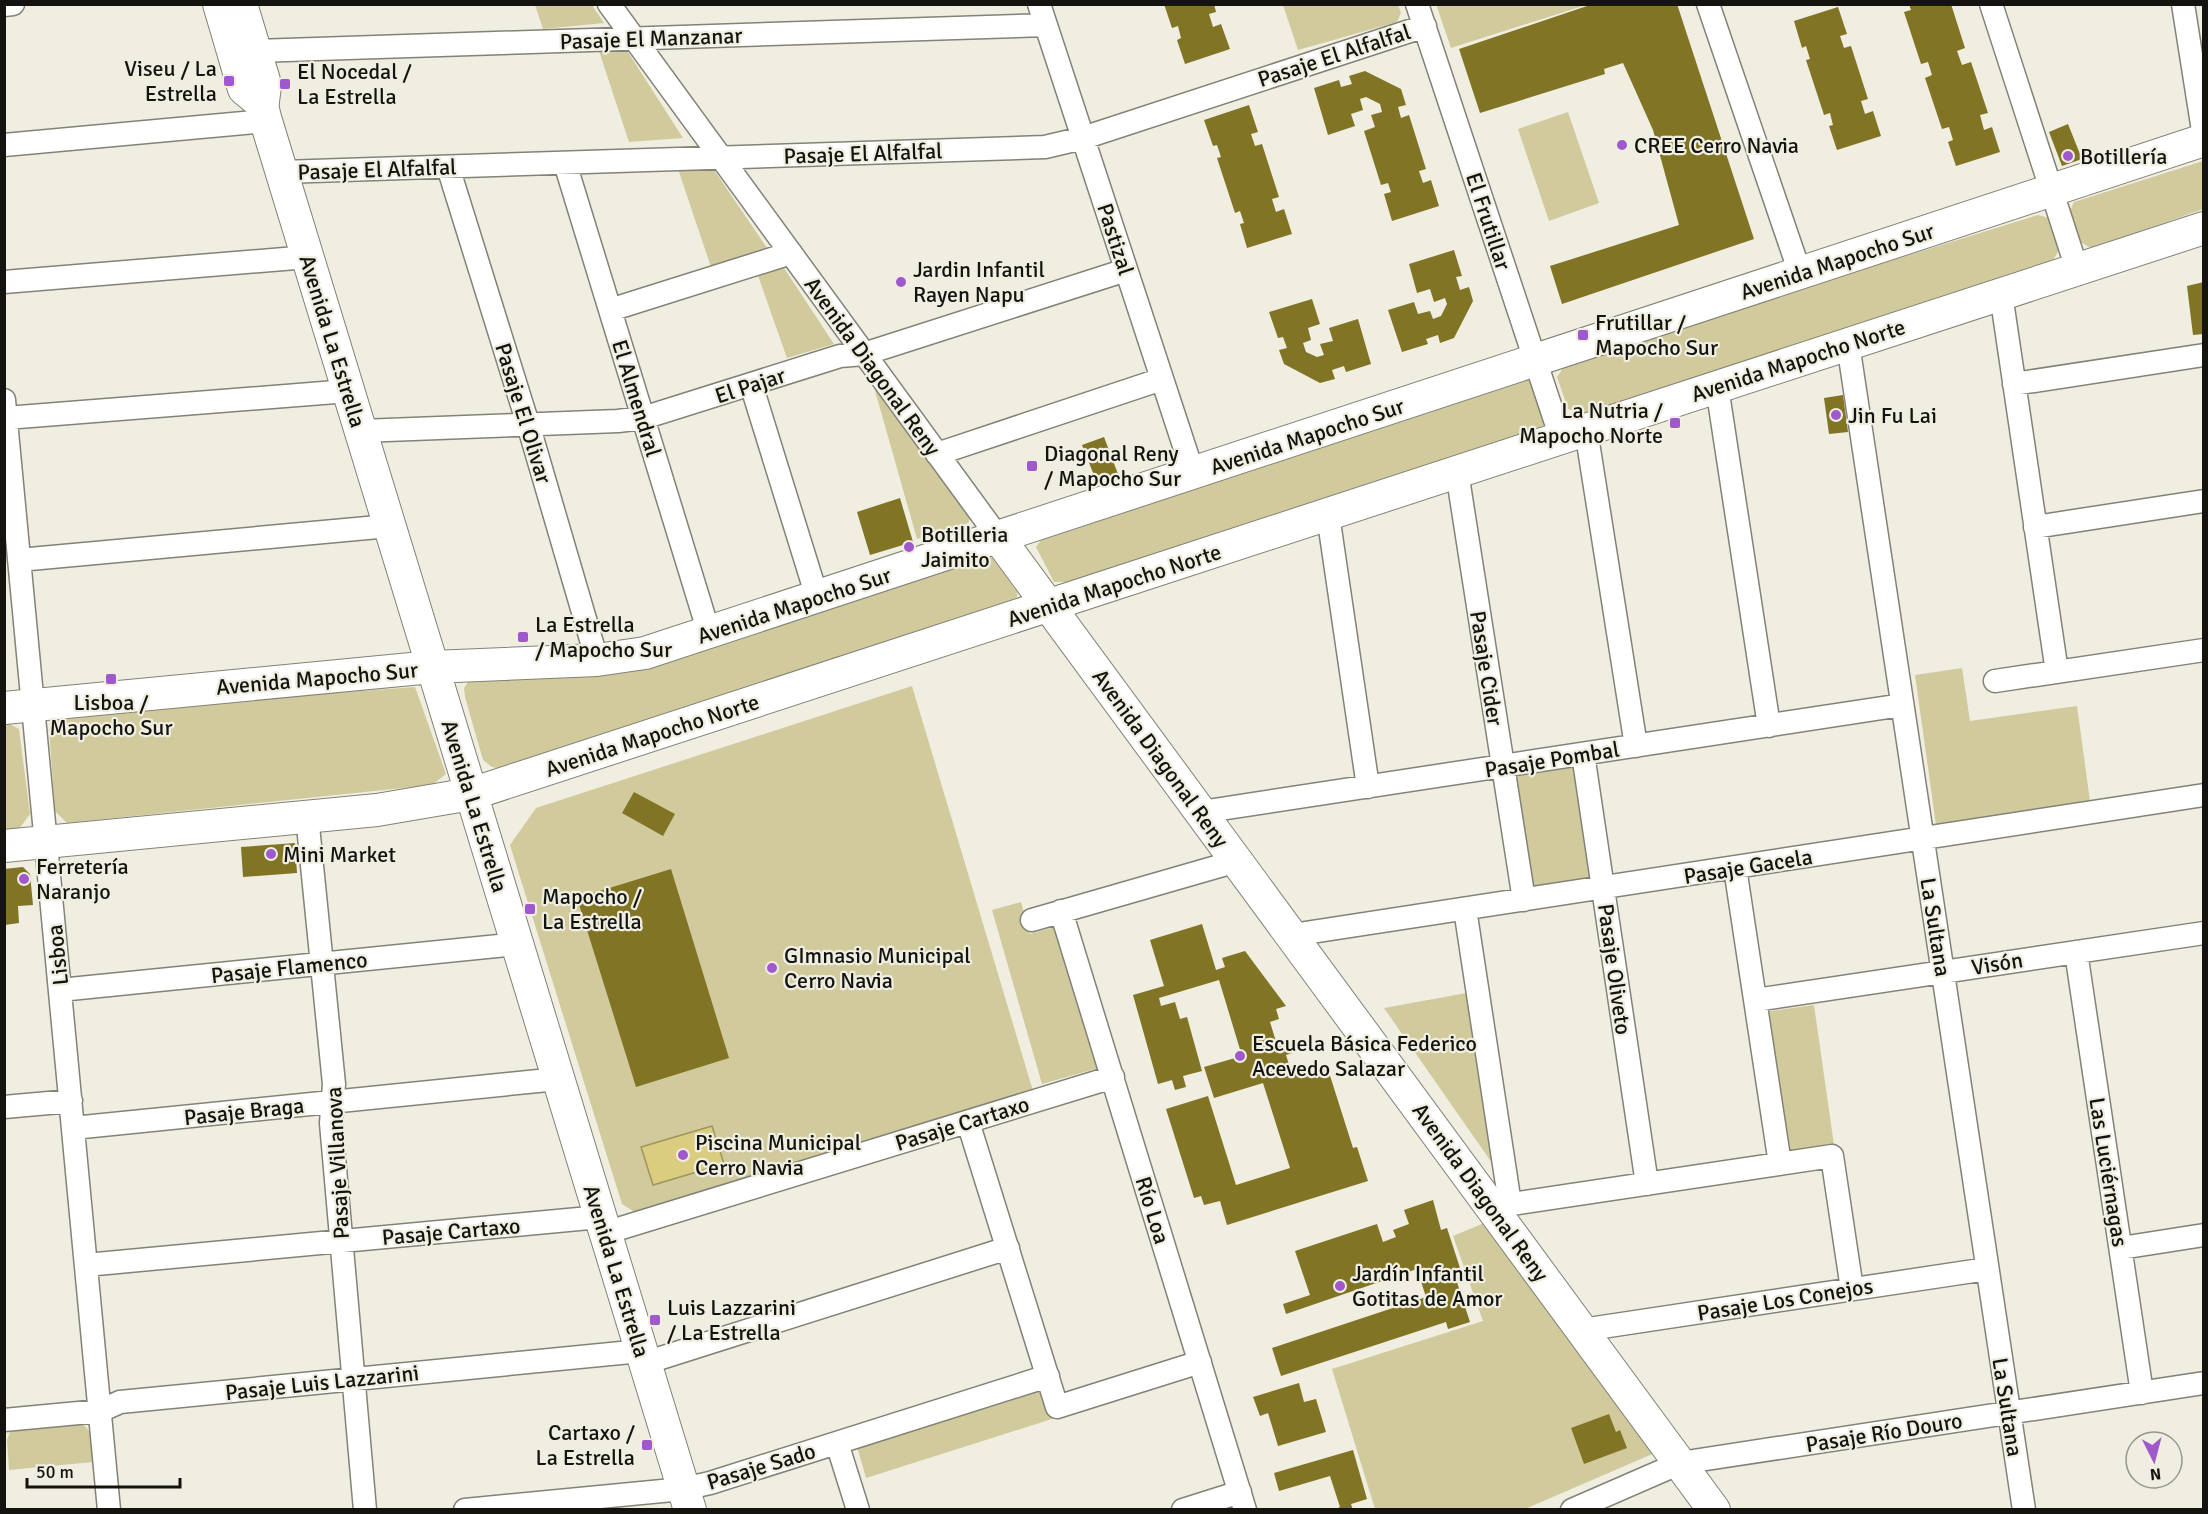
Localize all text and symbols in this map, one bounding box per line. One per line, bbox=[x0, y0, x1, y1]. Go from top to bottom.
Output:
street label: Pasaje El Alfalfal bbox=[1254, 18, 1414, 93]
street label: Pasaje El Manzanar bbox=[559, 22, 743, 55]
place label: Viseu / La Estrella bbox=[124, 55, 217, 107]
place label: El Nocedal / La Estrella bbox=[297, 58, 413, 110]
marker: Viseu / La Estrella bbox=[222, 74, 236, 88]
marker: El Nocedal / La Estrella bbox=[278, 77, 292, 91]
place label: CREE Cerro Navia bbox=[1634, 132, 1799, 159]
street label: Pasaje El Alfalfal bbox=[783, 137, 943, 170]
marker: CREE Cerro Navia bbox=[1615, 138, 1629, 152]
place label: Botillería bbox=[2080, 143, 2167, 170]
marker: Botillería bbox=[2061, 149, 2075, 163]
street label: Pasaje El Alfalfal bbox=[297, 153, 457, 186]
street label: El Frutillar bbox=[1460, 169, 1517, 273]
street label: Pastizal bbox=[1091, 200, 1140, 279]
street label: Avenida Mapocho Sur bbox=[1737, 217, 1938, 306]
street label: Avenida La Estrella bbox=[293, 252, 372, 431]
place label: Jardin Infantil Rayen Napu bbox=[913, 256, 1045, 308]
street label: Avenida Diagonal Reny bbox=[799, 272, 947, 461]
marker: Jardin Infantil Rayen Napu bbox=[894, 275, 908, 289]
place label: Frutillar / Mapocho Sur bbox=[1595, 309, 1718, 361]
street label: Avenida Mapocho Norte bbox=[1688, 313, 1909, 408]
marker: Frutillar / Mapocho Sur bbox=[1576, 328, 1590, 342]
street label: El Almendral bbox=[606, 336, 667, 460]
street label: Pasaje El Olivar bbox=[489, 340, 558, 487]
street label: El Pajar bbox=[712, 361, 789, 409]
street label: Avenida Mapocho Sur bbox=[1207, 392, 1408, 481]
place label: La Nutria / Mapocho Norte bbox=[1519, 397, 1664, 449]
place label: Jin Fu Lai bbox=[1848, 402, 1937, 429]
marker: Jin Fu Lai bbox=[1829, 408, 1843, 422]
marker: La Nutria / Mapocho Norte bbox=[1668, 416, 1682, 430]
place label: Diagonal Reny / Mapocho Sur bbox=[1044, 440, 1181, 492]
marker: Diagonal Reny / Mapocho Sur bbox=[1025, 459, 1039, 473]
place label: Botilleria Jaimito bbox=[921, 521, 1008, 573]
street label: Avenida Mapocho Norte bbox=[1004, 538, 1225, 633]
marker: Botilleria Jaimito bbox=[902, 540, 916, 554]
street label: Avenida Mapocho Sur bbox=[694, 561, 895, 650]
street label: Pasaje Cider bbox=[1464, 609, 1509, 727]
place label: La Estrella / Mapocho Sur bbox=[535, 611, 672, 663]
marker: La Estrella / Mapocho Sur bbox=[516, 630, 530, 644]
street label: Avenida Mapocho Sur bbox=[215, 656, 419, 701]
street label: Avenida Diagonal Reny bbox=[1087, 664, 1235, 853]
marker: Lisboa / Mapocho Sur bbox=[104, 672, 118, 686]
street label: Avenida Mapocho Norte bbox=[542, 688, 763, 783]
place label: Lisboa / Mapocho Sur bbox=[49, 689, 173, 741]
street label: Avenida La Estrella bbox=[435, 717, 514, 896]
street label: Pasaje Pombal bbox=[1483, 736, 1621, 783]
place label: Mini Market bbox=[283, 841, 396, 868]
street label: Pasaje Gacela bbox=[1682, 843, 1814, 890]
marker: Mini Market bbox=[264, 847, 278, 861]
place label: Ferretería Naranjo bbox=[36, 853, 129, 905]
marker: Ferretería Naranjo bbox=[17, 872, 31, 886]
street label: La Sultana bbox=[1914, 876, 1957, 978]
place label: Mapocho / La Estrella bbox=[542, 883, 643, 935]
marker: Mapocho / La Estrella bbox=[523, 902, 537, 916]
street label: Pasaje Oliveto bbox=[1592, 902, 1637, 1036]
street label: Lisboa bbox=[41, 923, 74, 987]
place label: GImnasio Municipal Cerro Navia bbox=[784, 942, 971, 994]
street label: Pasaje Flamenco bbox=[209, 946, 369, 989]
street label: Visón bbox=[1969, 946, 2025, 981]
marker: GImnasio Municipal Cerro Navia bbox=[765, 961, 779, 975]
place label: Escuela Básica Federico Acevedo Salazar bbox=[1252, 1030, 1477, 1082]
marker: Escuela Básica Federico Acevedo Salazar bbox=[1233, 1049, 1247, 1063]
street label: Pasaje Villanova bbox=[320, 1086, 355, 1240]
street label: Pasaje Cartaxo bbox=[892, 1090, 1032, 1157]
street label: Pasaje Braga bbox=[183, 1092, 305, 1131]
street label: Las Luciérnagas bbox=[2083, 1095, 2134, 1249]
street label: Avenida Diagonal Reny bbox=[1407, 1098, 1555, 1287]
place label: Piscina Municipal Cerro Navia bbox=[695, 1129, 861, 1181]
marker: Piscina Municipal Cerro Navia bbox=[676, 1148, 690, 1162]
street label: Río Loa bbox=[1130, 1173, 1176, 1247]
street label: Avenida La Estrella bbox=[577, 1182, 656, 1361]
street label: Pasaje Cartaxo bbox=[381, 1212, 521, 1251]
place label: Jardín Infantil Gotitas de Amor bbox=[1352, 1260, 1502, 1312]
street label: Pasaje Los Conejos bbox=[1695, 1272, 1875, 1327]
marker: Jardín Infantil Gotitas de Amor bbox=[1333, 1279, 1347, 1293]
place label: Luis Lazzarini / La Estrella bbox=[667, 1294, 796, 1346]
marker: Luis Lazzarini / La Estrella bbox=[648, 1313, 662, 1327]
street label: La Sultana bbox=[1986, 1356, 2029, 1458]
street label: Pasaje Luis Lazzarini bbox=[224, 1359, 420, 1406]
street label: Pasaje Río Douro bbox=[1804, 1407, 1964, 1458]
place label: Cartaxo / La Estrella bbox=[535, 1419, 636, 1471]
north arrow bbox=[2124, 1430, 2184, 1490]
street label: Pasaje Sado bbox=[703, 1437, 819, 1496]
marker: Cartaxo / La Estrella bbox=[640, 1438, 654, 1452]
scale bar bbox=[27, 1451, 180, 1489]
text: 50 m bbox=[36, 1461, 74, 1483]
text: N bbox=[2149, 1463, 2162, 1484]

